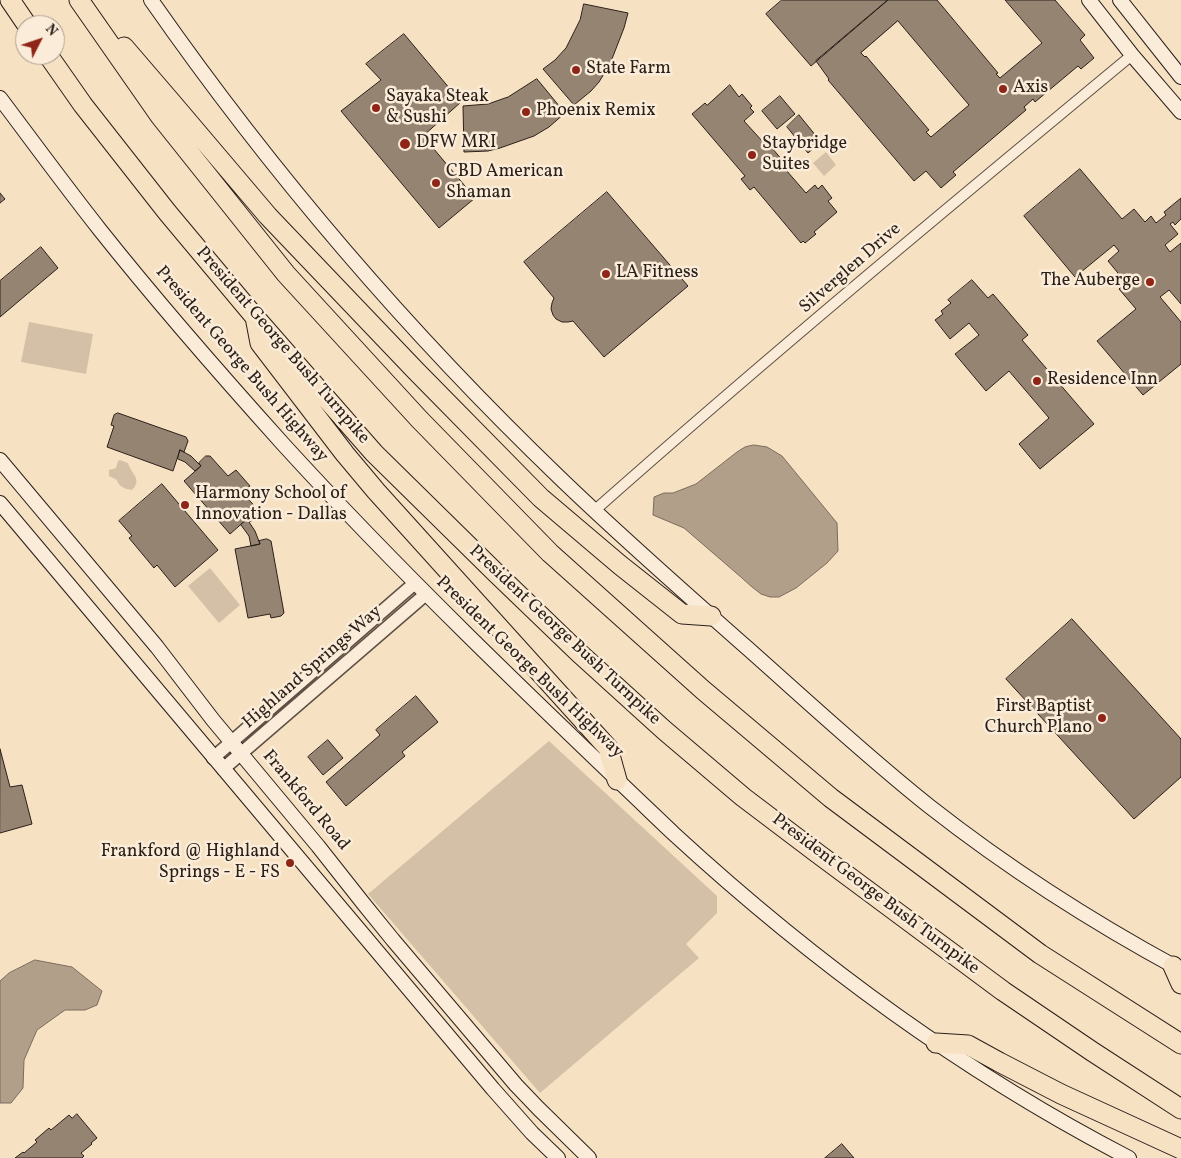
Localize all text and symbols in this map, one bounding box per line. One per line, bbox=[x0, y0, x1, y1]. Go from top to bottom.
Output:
north arrow bbox=[15, 15, 65, 65]
text: N bbox=[40, 20, 61, 41]
place label: State Farm bbox=[586, 59, 671, 81]
marker: State Farm bbox=[570, 64, 582, 76]
place label: Axis bbox=[1013, 78, 1048, 100]
marker: Axis bbox=[997, 83, 1009, 95]
place label: Sayaka Steak & Sushi bbox=[386, 87, 489, 130]
place label: Phoenix Remix bbox=[536, 101, 656, 123]
marker: Sayaka Steak & Sushi bbox=[370, 102, 382, 114]
marker: Phoenix Remix bbox=[520, 106, 532, 118]
place label: DFW MRI bbox=[416, 133, 496, 155]
place label: Staybridge Suites bbox=[762, 134, 847, 176]
marker: DFW MRI bbox=[398, 137, 412, 151]
marker: Staybridge Suites bbox=[746, 149, 758, 161]
place label: CBD American Shaman bbox=[446, 162, 564, 204]
marker: CBD American Shaman bbox=[430, 177, 442, 189]
street label: Silverglen Drive bbox=[796, 219, 906, 319]
street label: President George Bush Turnpike bbox=[190, 243, 374, 449]
street label: President George Bush Highway bbox=[150, 263, 332, 467]
place label: LA Fitness bbox=[616, 263, 698, 285]
marker: LA Fitness bbox=[600, 268, 612, 280]
place label: The Auberge bbox=[1041, 271, 1140, 293]
marker: The Auberge bbox=[1144, 276, 1156, 288]
place label: Residence Inn bbox=[1047, 370, 1158, 392]
marker: Residence Inn bbox=[1031, 375, 1043, 387]
place label: Harmony School of Innovation - Dallas bbox=[195, 484, 347, 526]
marker: Harmony School of Innovation - Dallas bbox=[179, 499, 191, 511]
street label: President George Bush Turnpike bbox=[464, 541, 664, 731]
street label: President George Bush Highway bbox=[431, 572, 627, 764]
street label: Highland Springs Way bbox=[239, 602, 387, 734]
place label: First Baptist Church Plano bbox=[985, 697, 1092, 740]
marker: First Baptist Church Plano bbox=[1096, 712, 1108, 724]
street label: Frankford Road bbox=[257, 746, 353, 856]
street label: President George Bush Turnpike bbox=[767, 810, 983, 980]
place label: Frankford @ Highland Springs - E - FS bbox=[101, 842, 280, 884]
marker: Frankford @ Highland Springs - E - FS bbox=[284, 857, 296, 869]

